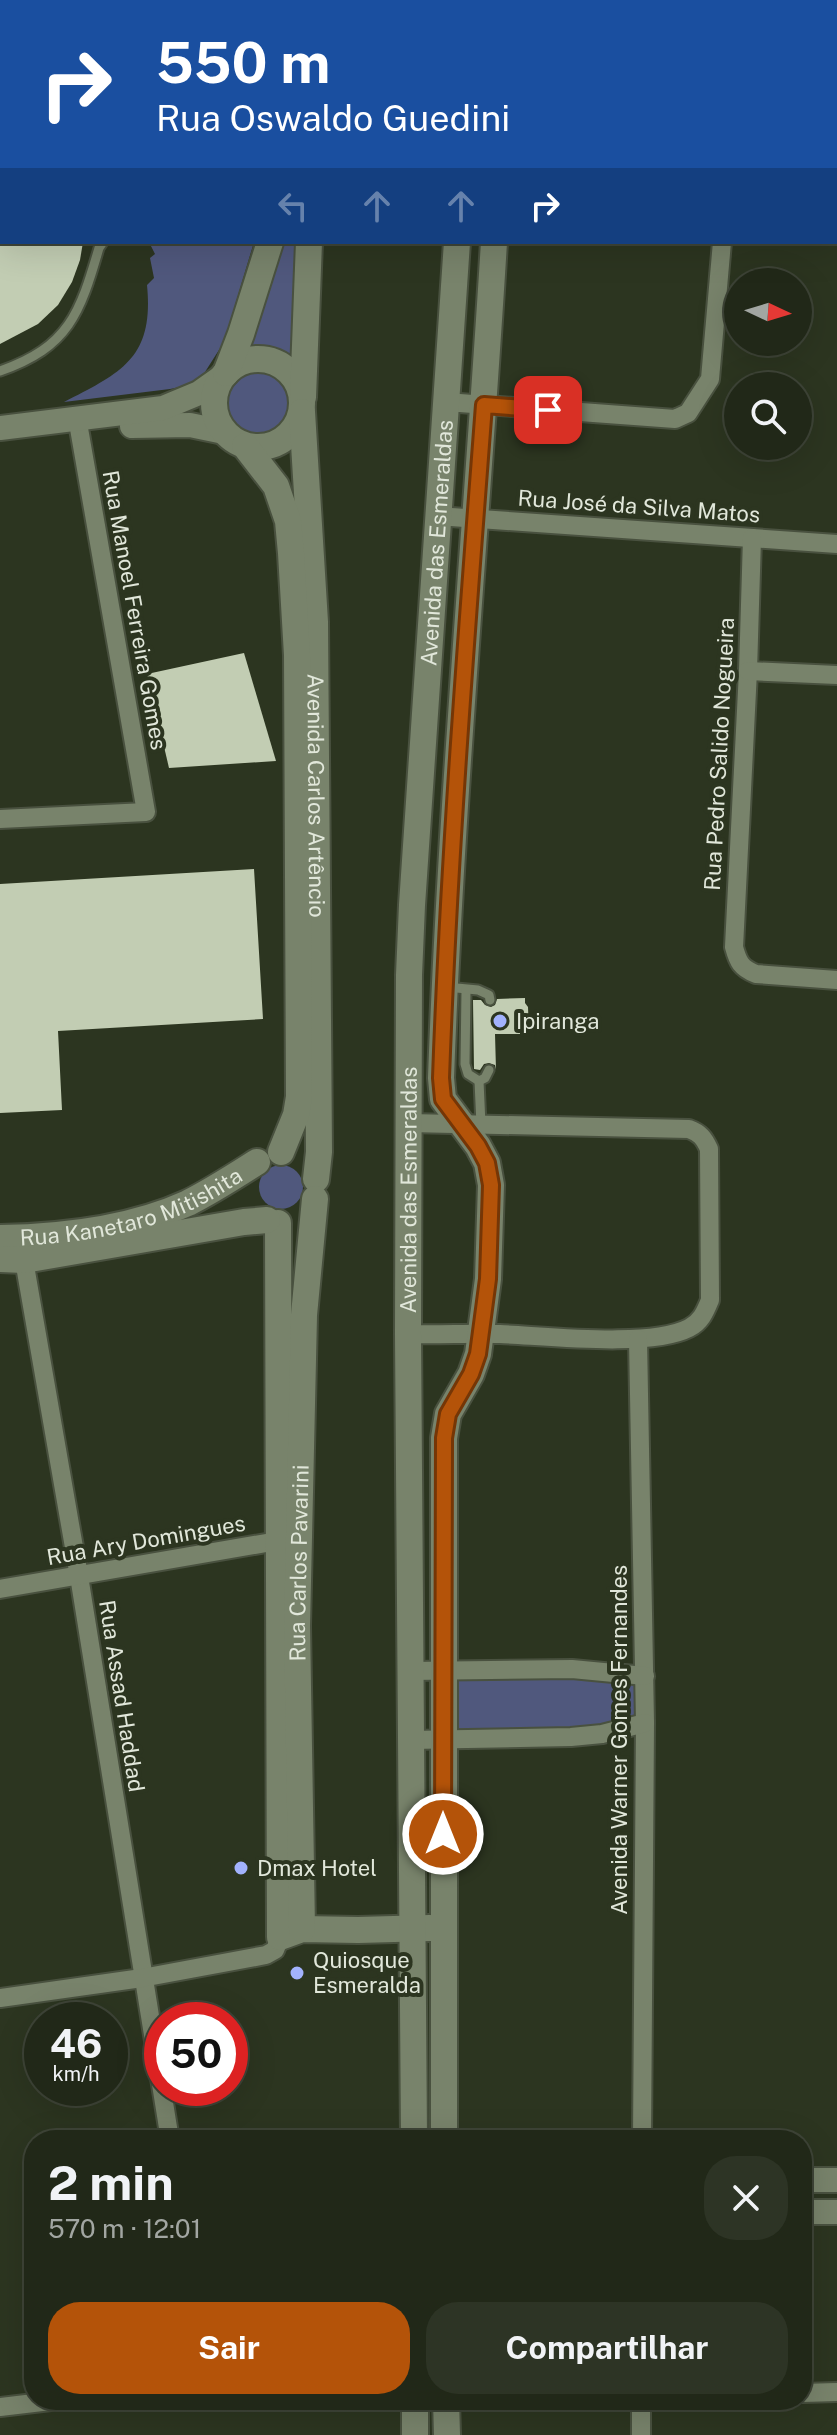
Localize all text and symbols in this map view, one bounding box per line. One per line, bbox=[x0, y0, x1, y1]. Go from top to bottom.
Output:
text: 550 m bbox=[156, 30, 330, 96]
icon: right bbox=[24, 32, 128, 136]
text: Rua Oswaldo Guedini bbox=[156, 97, 510, 139]
icon: left bbox=[271, 184, 315, 228]
icon: ahead bbox=[355, 184, 399, 228]
icon: ahead bbox=[439, 184, 483, 228]
icon: right bbox=[523, 184, 567, 228]
north arrow bbox=[724, 268, 812, 356]
map controls bbox=[724, 268, 812, 460]
button: search bbox=[724, 372, 812, 460]
pin bbox=[514, 376, 582, 444]
icon: arrive bbox=[526, 388, 570, 432]
street label: Avenida das Esmeraldas bbox=[415, 419, 458, 667]
street label: Rua Manoel Ferreira Gomes bbox=[98, 468, 172, 752]
street label: Rua José da Silva Matos bbox=[517, 485, 761, 527]
street label: Rua Pedro Salido Nogueira bbox=[699, 617, 739, 891]
street label: Avenida Carlos Artêncio bbox=[302, 673, 330, 918]
place label: Ipiranga bbox=[516, 1008, 600, 1034]
marker: Ipiranga bbox=[491, 1012, 509, 1030]
street label: Avenida das Esmeraldas bbox=[395, 1067, 422, 1313]
street label: Rua Kanetaro Mitishita bbox=[19, 1162, 247, 1250]
street label: Rua Carlos Pavarini bbox=[284, 1464, 314, 1662]
street label: Rua Ary Domingues bbox=[45, 1510, 247, 1570]
street label: Avenida Warner Gomes Fernandes bbox=[606, 1565, 632, 1915]
street label: Rua Assad Haddad bbox=[94, 1598, 150, 1794]
position arrow bbox=[401, 1792, 485, 1876]
place label: Dmax Hotel bbox=[257, 1855, 377, 1881]
marker: Dmax Hotel bbox=[232, 1859, 250, 1877]
place label: Quiosque Esmeralda bbox=[313, 1947, 421, 1998]
marker: Quiosque Esmeralda bbox=[288, 1964, 306, 1982]
speed limit sign: 50 bbox=[144, 2002, 248, 2106]
text: 46 bbox=[50, 2020, 102, 2067]
text: km/h bbox=[52, 2062, 100, 2086]
text: 2 min bbox=[48, 2154, 174, 2211]
button: close bbox=[704, 2156, 788, 2240]
text: 570 m · 12:01 bbox=[48, 2213, 201, 2244]
button: Sair bbox=[48, 2302, 410, 2394]
button: Compartilhar bbox=[426, 2302, 788, 2394]

